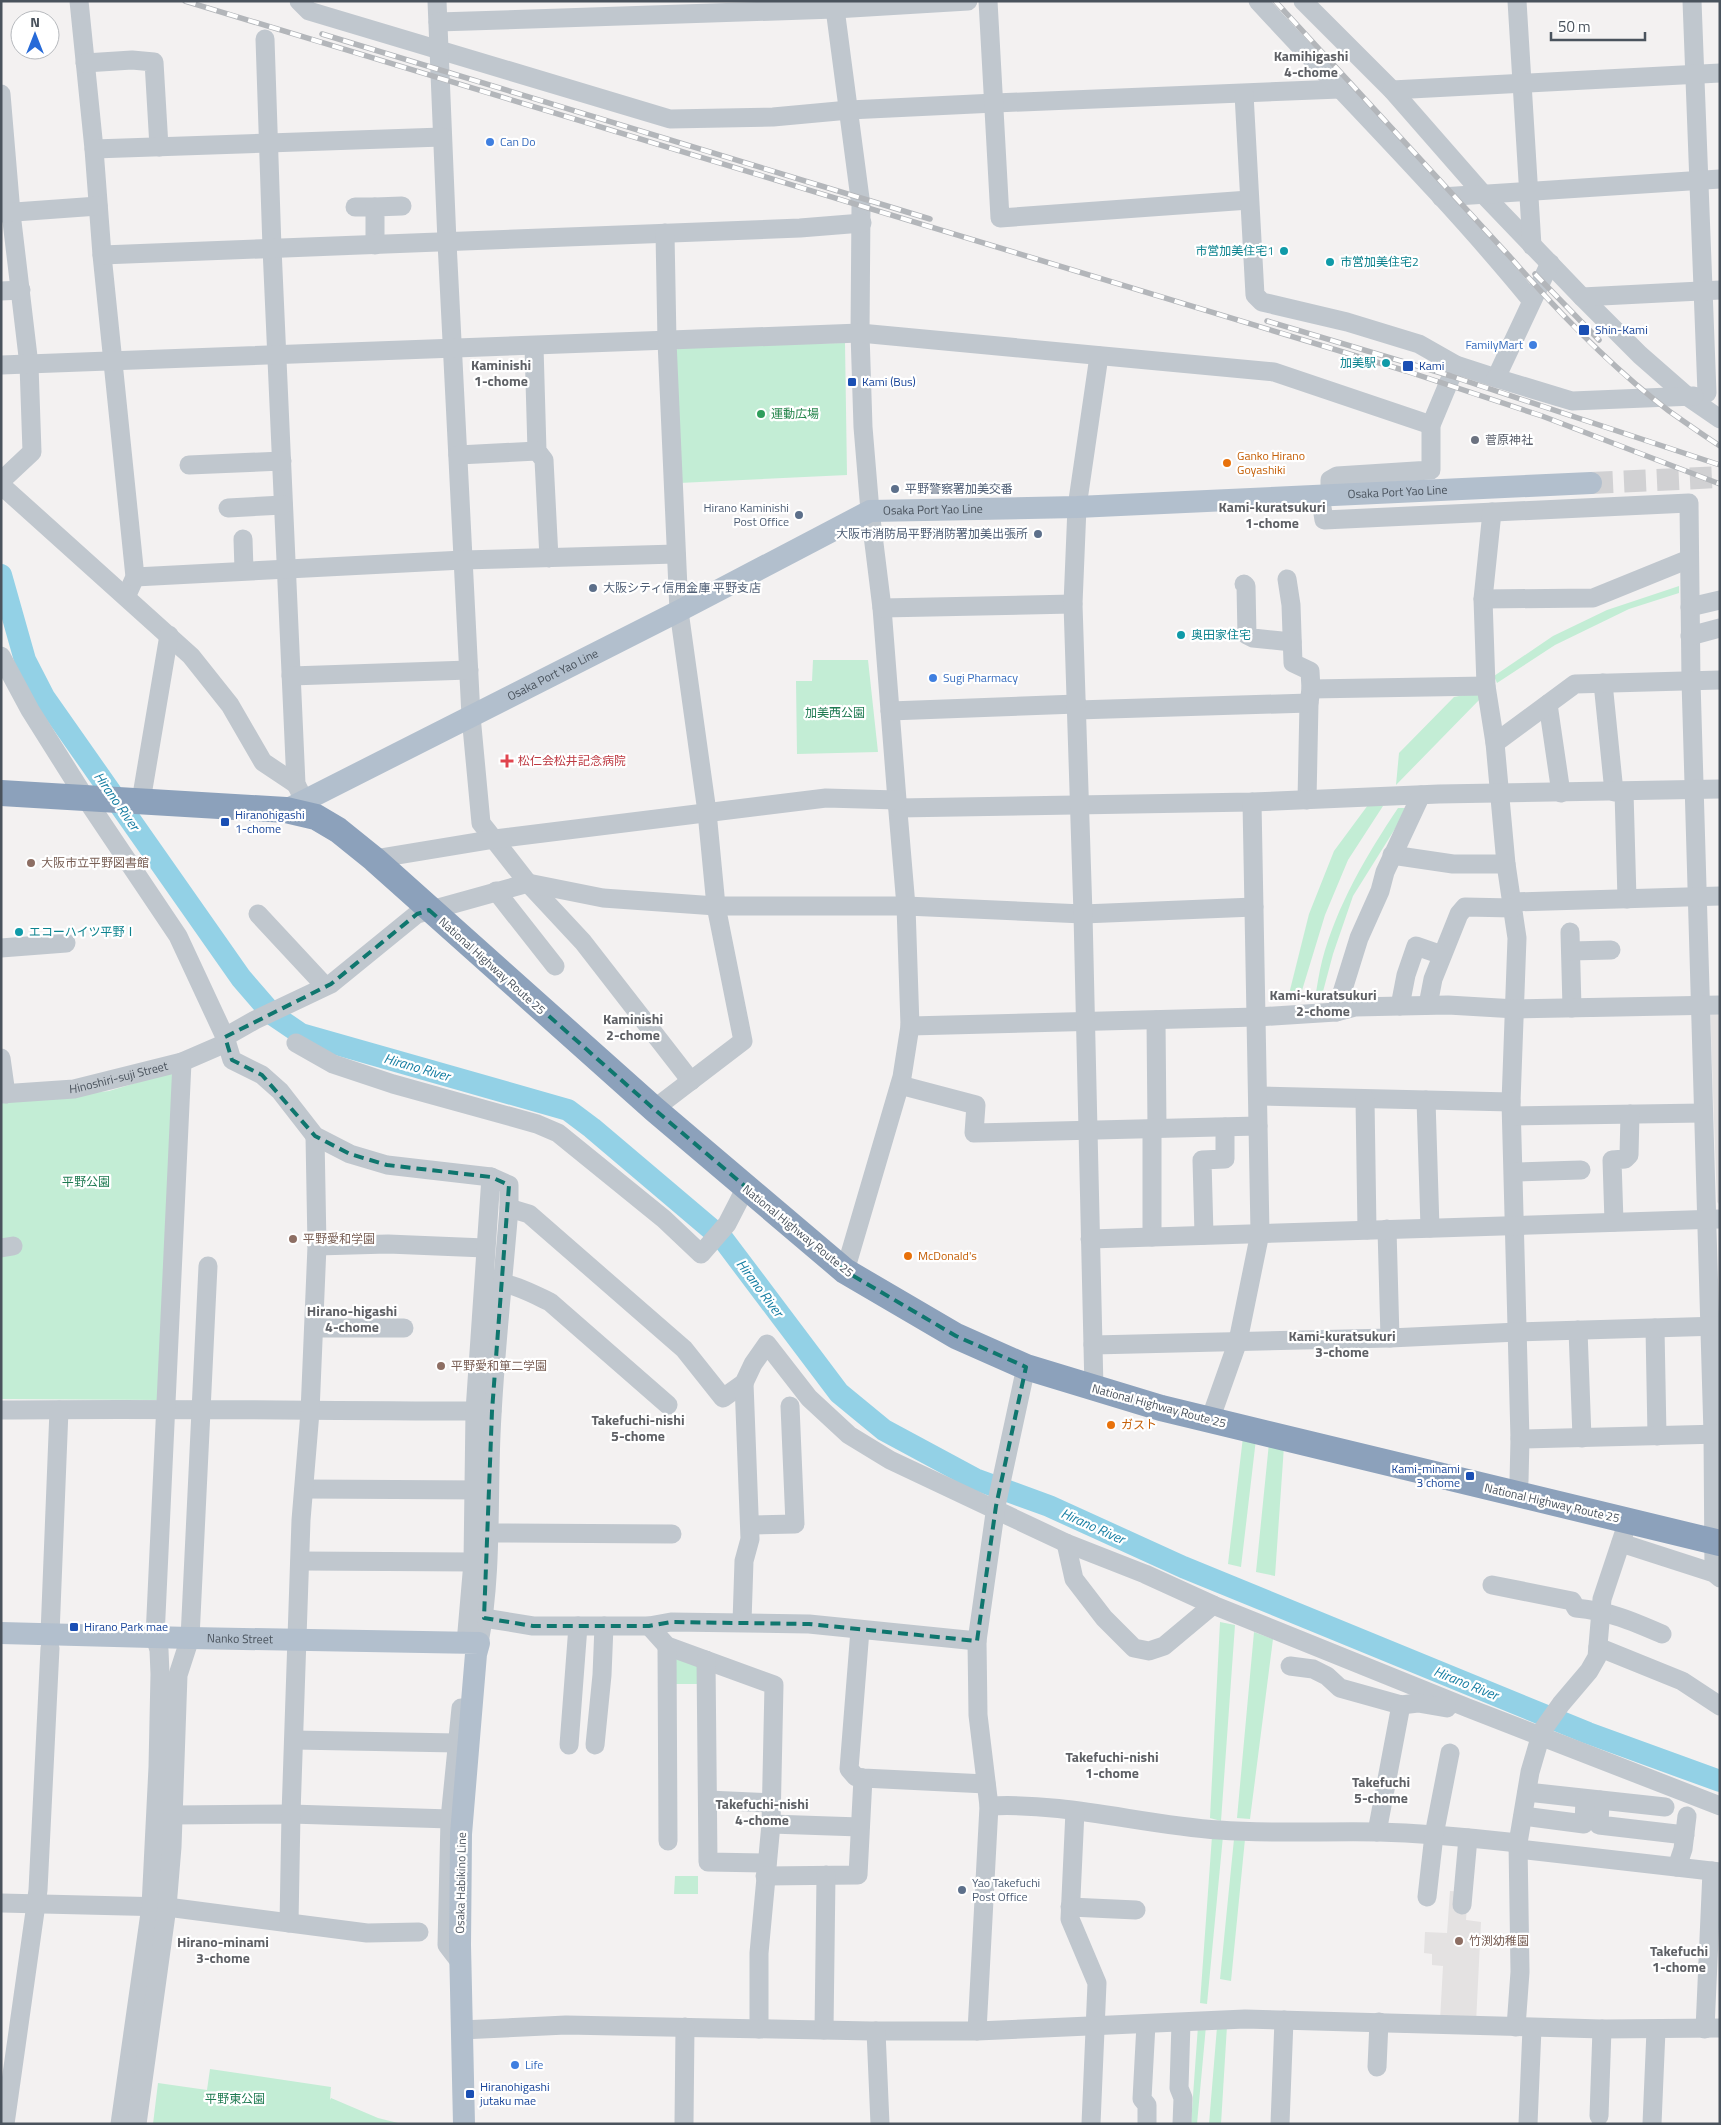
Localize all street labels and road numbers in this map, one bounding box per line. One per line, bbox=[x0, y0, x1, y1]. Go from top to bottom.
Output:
street label: Osaka Port Yao Line bbox=[1347, 480, 1448, 503]
street label: Osaka Port Yao Line bbox=[883, 499, 983, 520]
street label: Osaka Port Yao Line bbox=[504, 643, 601, 706]
street label: National Highway Route 25 bbox=[435, 912, 550, 1019]
street label: Hinoshiri-suji Street bbox=[69, 1056, 170, 1098]
street label: National Highway Route 25 bbox=[739, 1180, 858, 1282]
street label: National Highway Route 25 bbox=[1090, 1378, 1229, 1433]
street label: National Highway Route 25 bbox=[1483, 1478, 1622, 1527]
street label: Nanko Street bbox=[207, 1628, 274, 1648]
street label: Osaka Habikino Line bbox=[450, 1832, 471, 1934]

